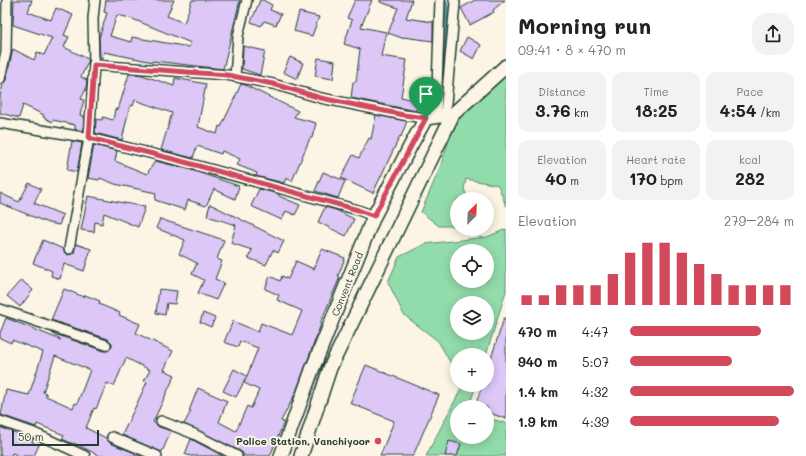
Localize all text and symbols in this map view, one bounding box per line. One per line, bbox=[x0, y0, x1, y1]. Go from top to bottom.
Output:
text: Morning run bbox=[518, 11, 651, 40]
button: share bbox=[752, 13, 794, 55]
text: 09:41 · 8 × 470 m bbox=[518, 41, 626, 58]
pin bbox=[409, 77, 443, 118]
icon: arrive bbox=[415, 83, 437, 105]
text: Distance bbox=[538, 84, 586, 99]
text: Time bbox=[643, 84, 669, 99]
text: Pace bbox=[737, 84, 763, 99]
text: 3.76 bbox=[535, 99, 571, 121]
text: 18:25 bbox=[635, 99, 677, 121]
text: 4:54 bbox=[720, 99, 756, 121]
text: km bbox=[571, 105, 589, 120]
text: /km bbox=[756, 105, 780, 120]
text: Elevation bbox=[537, 152, 587, 167]
text: Heart rate bbox=[626, 152, 686, 167]
text: kcal bbox=[739, 152, 761, 167]
text: 40 bbox=[545, 167, 567, 189]
text: 170 bbox=[629, 167, 657, 189]
text: 282 bbox=[735, 167, 765, 189]
text: m bbox=[567, 173, 579, 188]
text: bpm bbox=[657, 173, 683, 188]
north arrow bbox=[450, 192, 494, 236]
map controls bbox=[450, 192, 494, 444]
text: Elevation bbox=[518, 212, 576, 229]
text: 279–284 m bbox=[724, 212, 794, 229]
button: locate bbox=[450, 244, 494, 288]
street label: Convent Road bbox=[328, 250, 366, 318]
button: layers bbox=[450, 296, 494, 340]
text: 470 m bbox=[518, 323, 557, 340]
text: 4:47 bbox=[582, 323, 609, 340]
button: + bbox=[450, 348, 494, 392]
text: 940 m bbox=[518, 353, 557, 370]
text: 5:07 bbox=[582, 353, 609, 370]
text: 1.4 km bbox=[518, 383, 558, 400]
text: 4:32 bbox=[582, 383, 609, 400]
button: − bbox=[450, 400, 494, 444]
text: 1.9 km bbox=[518, 413, 558, 430]
text: 4:39 bbox=[582, 413, 609, 430]
scale bar bbox=[12, 428, 99, 447]
text: 50 m bbox=[18, 429, 44, 444]
place label: Police Station, Vanchiyoor bbox=[236, 434, 370, 448]
marker: Police Station, Vanchiyoor bbox=[373, 436, 383, 446]

